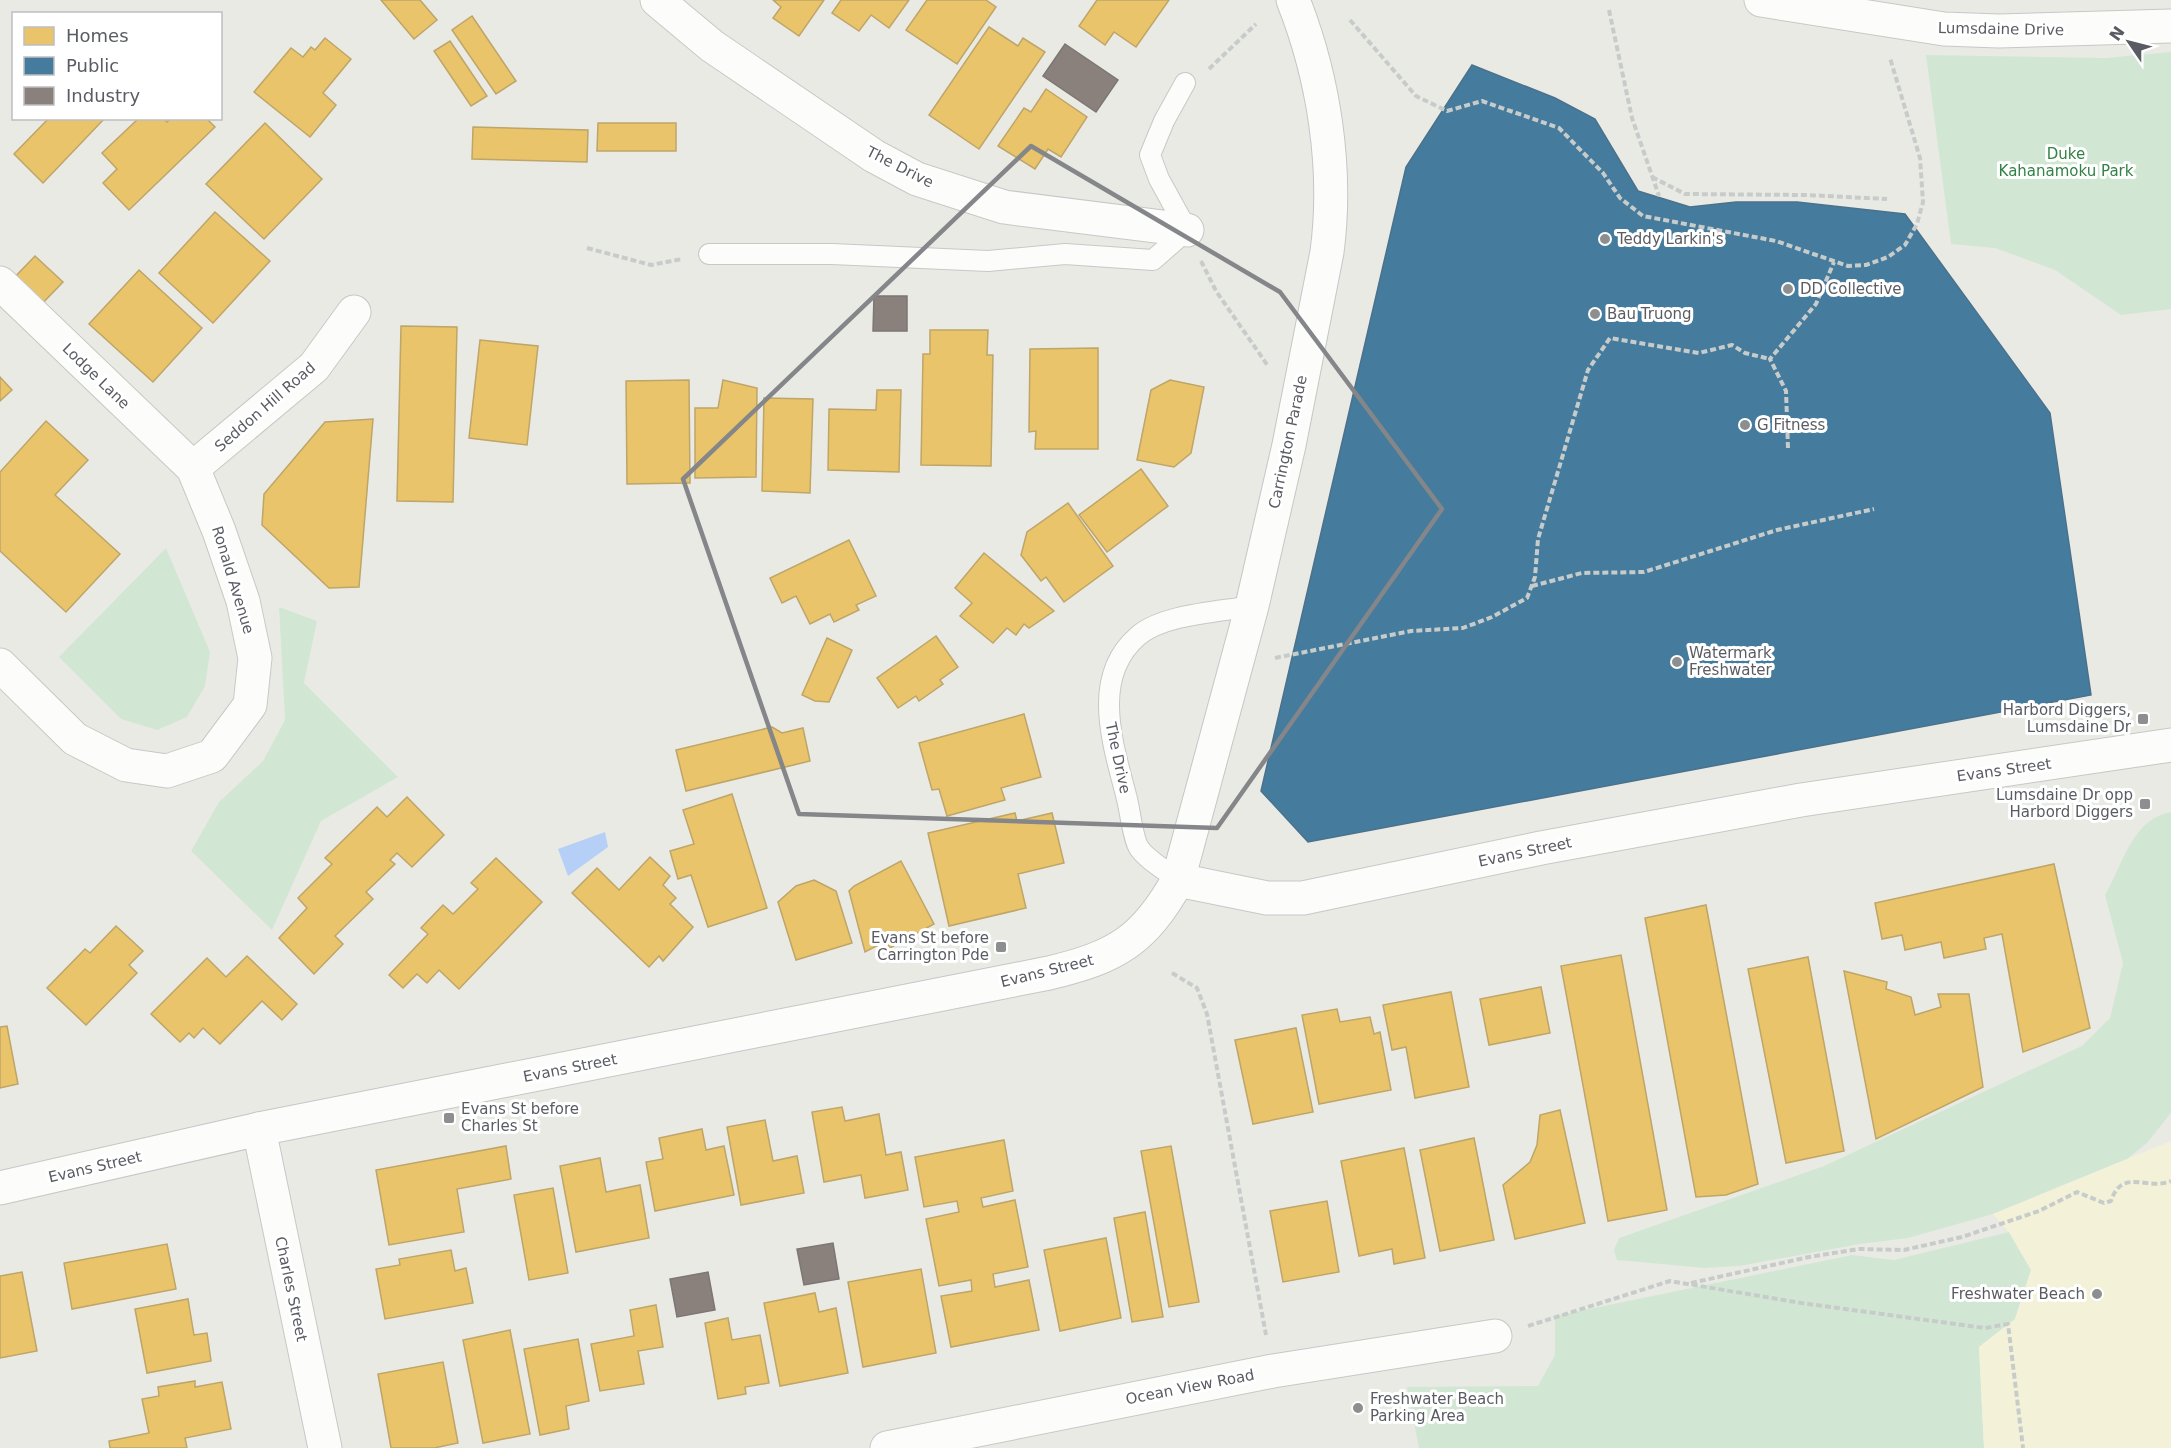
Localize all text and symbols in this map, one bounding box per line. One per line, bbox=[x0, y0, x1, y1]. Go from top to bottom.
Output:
legend bbox=[12, 12, 222, 120]
north arrow bbox=[2099, 12, 2159, 72]
street label: Lumsdaine Drive bbox=[1938, 19, 2064, 39]
text: N bbox=[2106, 23, 2129, 45]
text: Homes bbox=[66, 25, 129, 46]
text: Public bbox=[66, 55, 119, 76]
text: Industry bbox=[66, 85, 140, 106]
street label: The Drive bbox=[863, 142, 936, 192]
park label: Duke Kahanamoku Park bbox=[1999, 145, 2134, 180]
place label: Teddy Larkin's bbox=[1616, 230, 1724, 248]
marker: Teddy Larkin's bbox=[1598, 232, 1612, 246]
place label: DD Collective bbox=[1800, 280, 1901, 298]
marker: DD Collective bbox=[1781, 282, 1795, 296]
place label: Bau Truong bbox=[1607, 305, 1692, 323]
marker: Bau Truong bbox=[1588, 307, 1602, 321]
street label: Lodge Lane bbox=[59, 339, 133, 413]
street label: Seddon Hill Road bbox=[211, 358, 319, 456]
street label: Carrington Parade bbox=[1265, 374, 1311, 510]
place label: G Fitness bbox=[1757, 416, 1826, 434]
marker: G Fitness bbox=[1738, 418, 1752, 432]
street label: Ronald Avenue bbox=[208, 524, 258, 636]
place label: Watermark Freshwater bbox=[1689, 644, 1772, 679]
marker: Watermark Freshwater bbox=[1670, 655, 1684, 669]
place label: Harbord Diggers, Lumsdaine Dr bbox=[2003, 701, 2132, 736]
marker: Harbord Diggers, Lumsdaine Dr bbox=[2136, 712, 2150, 726]
street label: The Drive bbox=[1101, 720, 1134, 795]
street label: Evans Street bbox=[1956, 754, 2053, 786]
place label: Lumsdaine Dr opp Harbord Diggers bbox=[1996, 786, 2133, 821]
marker: Lumsdaine Dr opp Harbord Diggers bbox=[2138, 797, 2152, 811]
street label: Evans Street bbox=[1477, 833, 1574, 871]
place label: Evans St before Carrington Pde bbox=[871, 929, 989, 964]
marker: Evans St before Carrington Pde bbox=[994, 940, 1008, 954]
street label: Evans Street bbox=[999, 951, 1095, 991]
street label: Evans Street bbox=[522, 1050, 619, 1086]
place label: Evans St before Charles St bbox=[461, 1100, 579, 1135]
marker: Evans St before Charles St bbox=[442, 1111, 456, 1125]
street label: Evans Street bbox=[47, 1147, 144, 1186]
street label: Charles Street bbox=[271, 1235, 311, 1343]
place label: Freshwater Beach bbox=[1951, 1285, 2085, 1303]
marker: Freshwater Beach bbox=[2090, 1287, 2104, 1301]
street label: Ocean View Road bbox=[1124, 1366, 1256, 1408]
place label: Freshwater Beach Parking Area bbox=[1370, 1390, 1504, 1425]
marker: Freshwater Beach Parking Area bbox=[1351, 1401, 1365, 1415]

